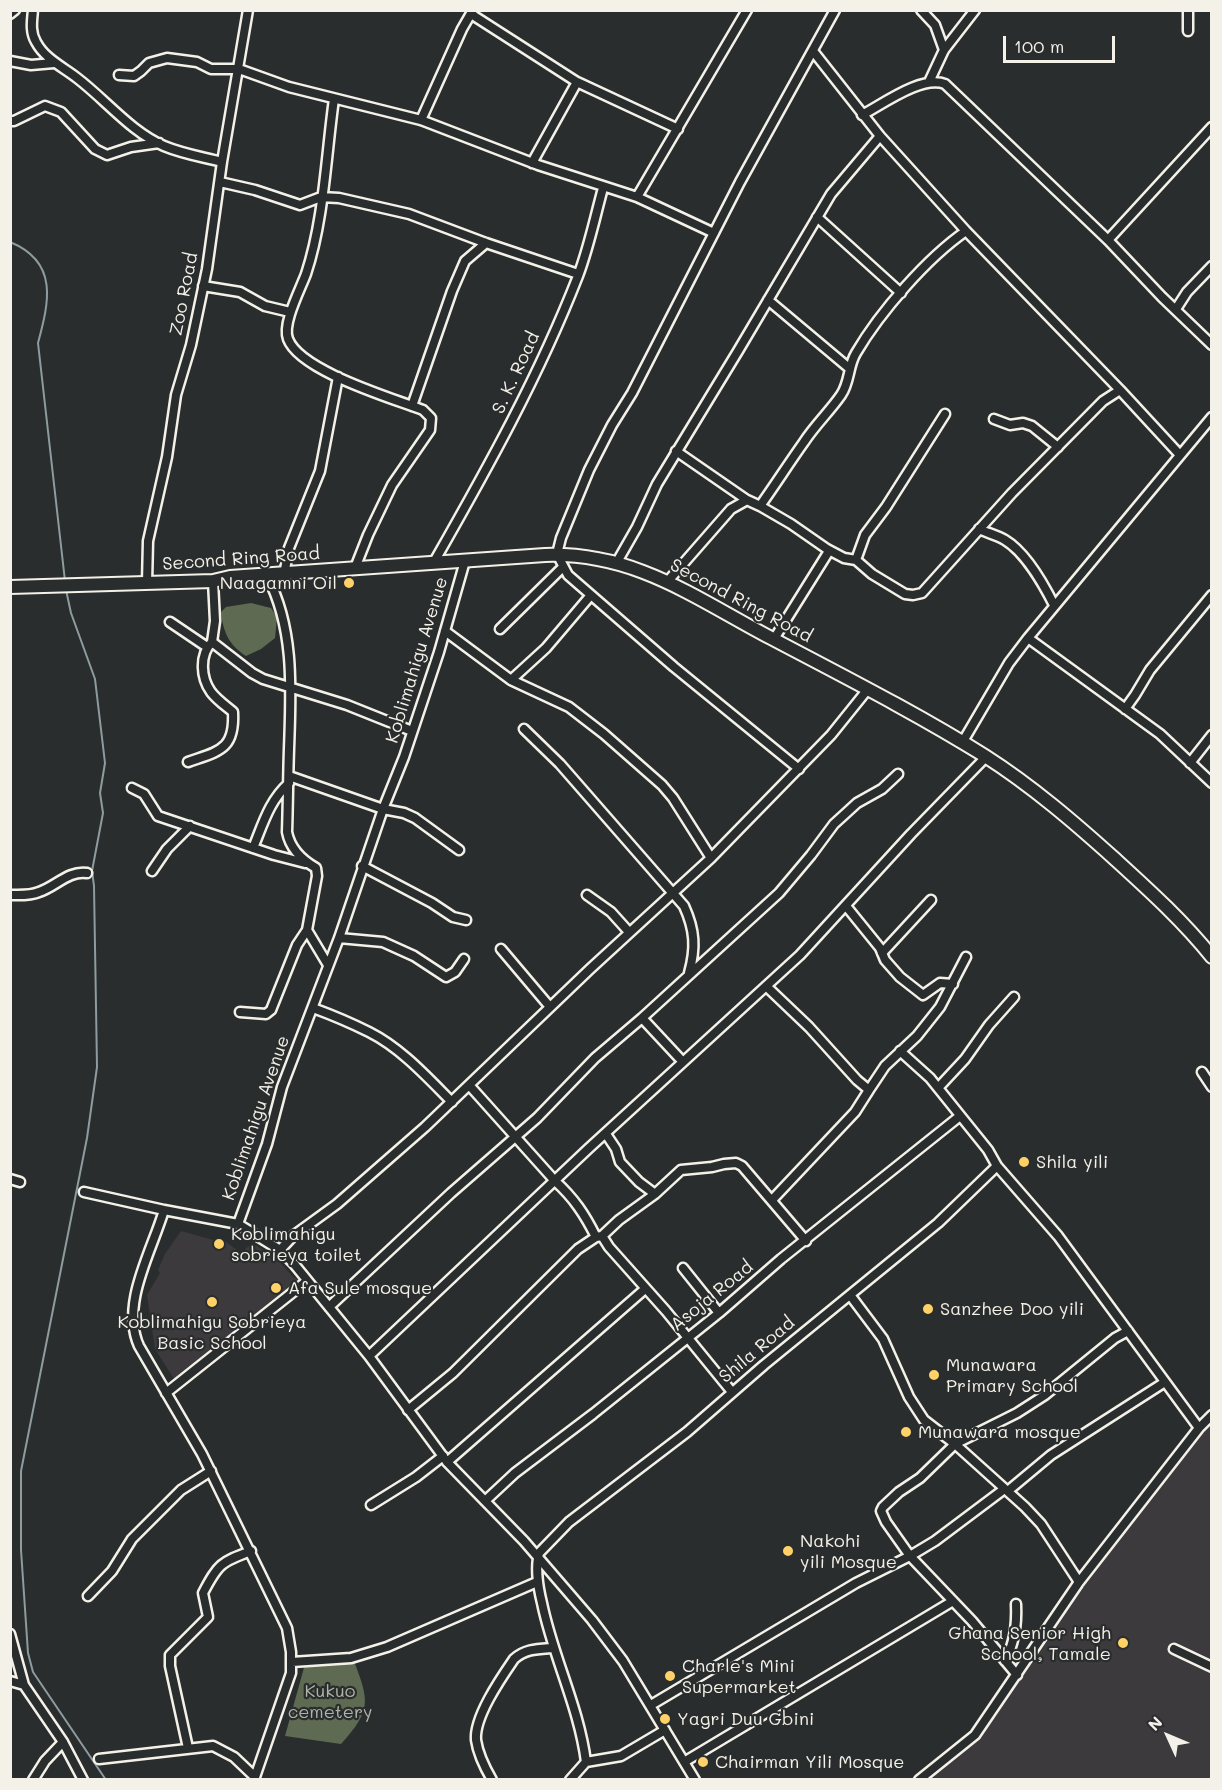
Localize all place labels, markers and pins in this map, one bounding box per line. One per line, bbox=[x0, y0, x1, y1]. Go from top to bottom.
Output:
place label: Naagamni Oil bbox=[220, 572, 337, 594]
marker: Naagamni Oil bbox=[342, 576, 356, 590]
place label: Shila yili bbox=[1036, 1151, 1108, 1173]
marker: Shila yili bbox=[1017, 1155, 1031, 1169]
place label: Koblimahigu sobrieya toilet bbox=[231, 1223, 362, 1266]
marker: Koblimahigu sobrieya toilet bbox=[212, 1237, 226, 1251]
place label: Afa Sule mosque bbox=[288, 1277, 432, 1299]
marker: Afa Sule mosque bbox=[269, 1281, 283, 1295]
marker: Koblimahigu Sobrieya Basic School bbox=[205, 1295, 219, 1309]
place label: Sanzhee Doo yili bbox=[940, 1298, 1084, 1320]
marker: Sanzhee Doo yili bbox=[921, 1302, 935, 1316]
place label: Koblimahigu Sobrieya Basic School bbox=[118, 1311, 306, 1354]
place label: Munawara Primary School bbox=[946, 1354, 1078, 1396]
marker: Munawara Primary School bbox=[927, 1368, 941, 1382]
place label: Munawara mosque bbox=[918, 1421, 1081, 1443]
marker: Munawara mosque bbox=[899, 1425, 913, 1439]
place label: Nakohi yili Mosque bbox=[800, 1530, 897, 1572]
marker: Nakohi yili Mosque bbox=[781, 1544, 795, 1558]
place label: Ghana Senior High School, Tamale bbox=[948, 1622, 1111, 1664]
marker: Ghana Senior High School, Tamale bbox=[1116, 1636, 1130, 1650]
place label: Charle's Mini Supermarket bbox=[682, 1655, 796, 1698]
marker: Charle's Mini Supermarket bbox=[663, 1669, 677, 1683]
place label: Yagri Duu Gbini bbox=[677, 1708, 814, 1730]
marker: Yagri Duu Gbini bbox=[658, 1712, 672, 1726]
place label: Chairman Yili Mosque bbox=[715, 1751, 904, 1773]
marker: Chairman Yili Mosque bbox=[696, 1755, 710, 1769]

